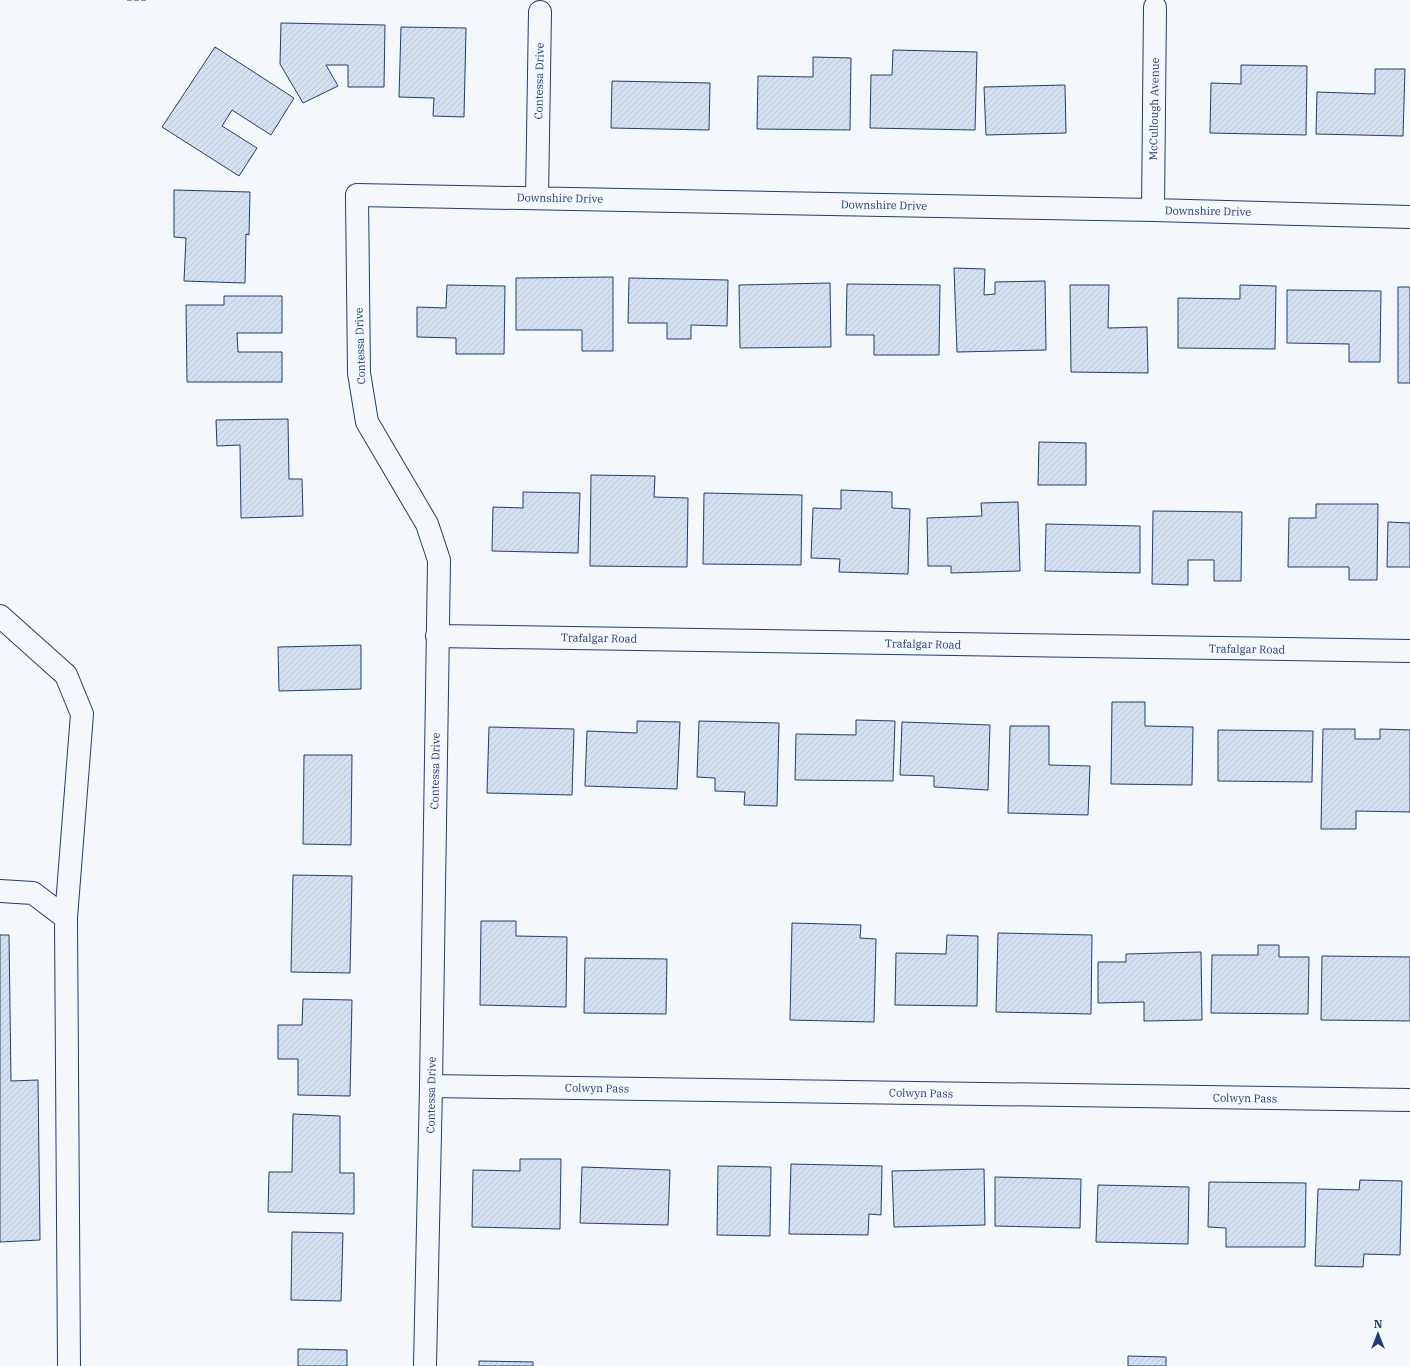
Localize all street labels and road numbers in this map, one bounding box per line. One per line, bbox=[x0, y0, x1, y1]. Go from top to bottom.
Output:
street label: Contessa Drive bbox=[531, 42, 547, 120]
street label: McCullough Avenue bbox=[1146, 57, 1162, 161]
street label: Downshire Drive bbox=[517, 190, 603, 206]
street label: Downshire Drive bbox=[841, 197, 927, 213]
street label: Downshire Drive bbox=[1165, 203, 1251, 219]
street label: Contessa Drive bbox=[352, 307, 368, 385]
street label: Trafalgar Road bbox=[561, 630, 638, 646]
street label: Trafalgar Road bbox=[885, 636, 962, 652]
street label: Trafalgar Road bbox=[1209, 641, 1286, 657]
street label: Contessa Drive bbox=[427, 732, 443, 810]
street label: Contessa Drive bbox=[423, 1056, 439, 1134]
street label: Colwyn Pass bbox=[565, 1080, 629, 1096]
street label: Colwyn Pass bbox=[889, 1085, 953, 1101]
street label: Colwyn Pass bbox=[1213, 1090, 1277, 1106]

